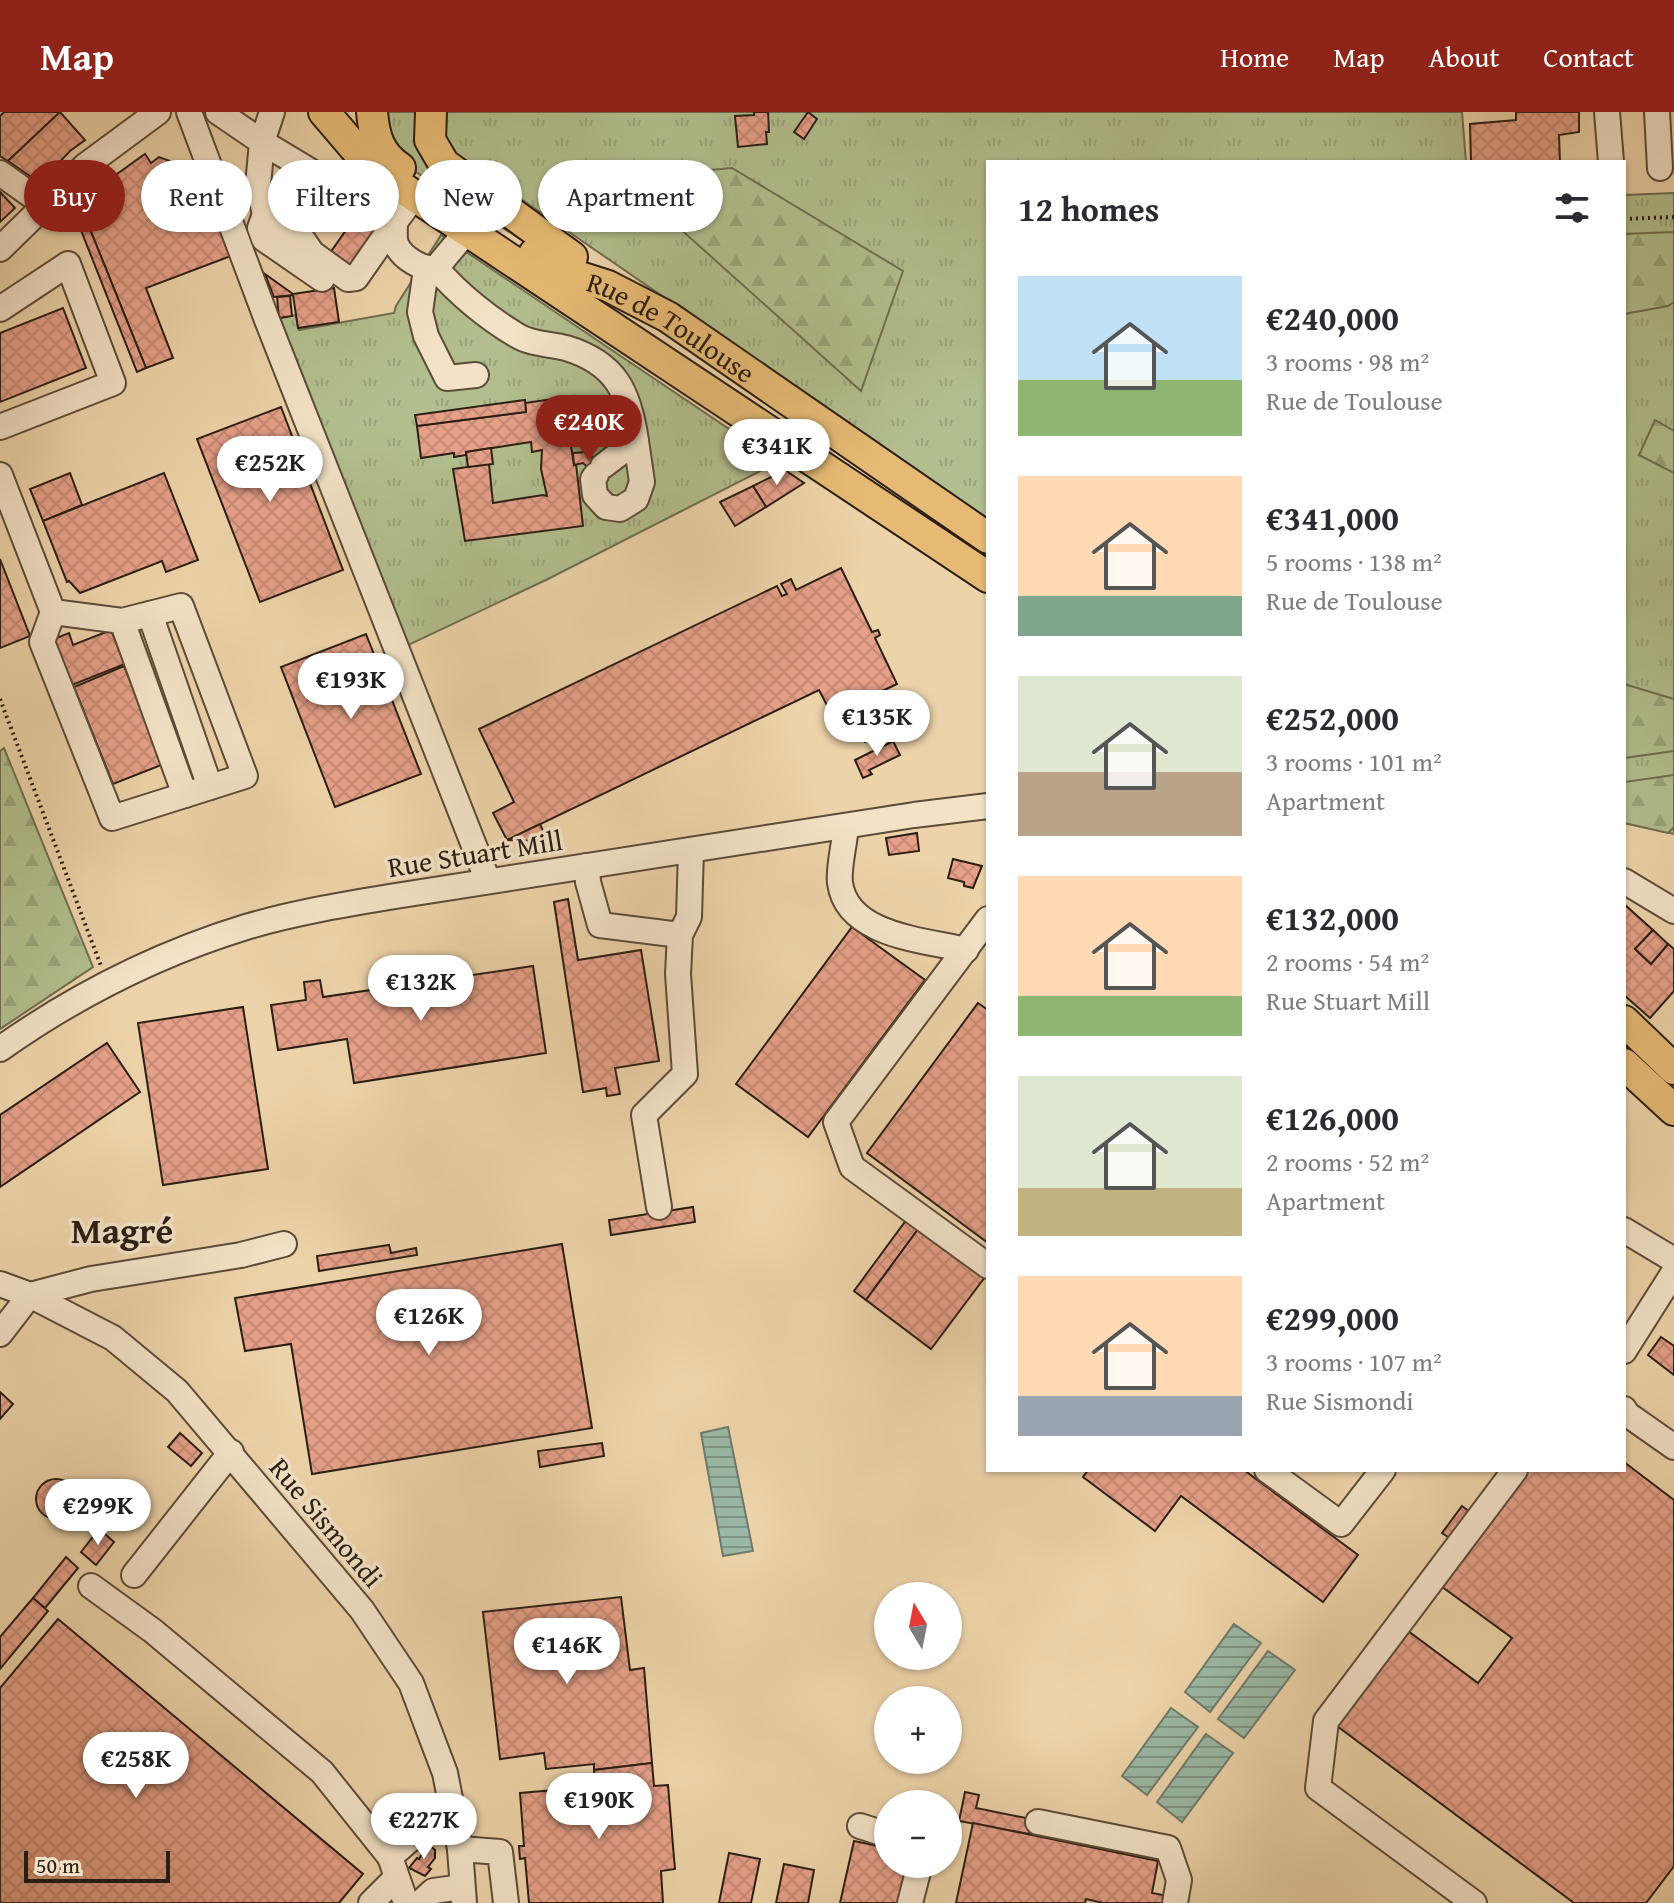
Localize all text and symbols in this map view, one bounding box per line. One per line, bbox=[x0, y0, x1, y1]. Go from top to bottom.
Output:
text: Map bbox=[40, 28, 114, 84]
text: Home bbox=[1220, 36, 1289, 77]
text: Map bbox=[1333, 36, 1385, 77]
text: About bbox=[1429, 36, 1499, 77]
text: Contact bbox=[1543, 36, 1634, 77]
chip: Buy bbox=[24, 160, 125, 232]
chip: Rent bbox=[141, 160, 252, 232]
chip: Filters bbox=[268, 160, 399, 232]
chip: New bbox=[415, 160, 522, 232]
chip: Apartment bbox=[538, 160, 723, 232]
text: 12 homes bbox=[1018, 184, 1159, 233]
icon: filters bbox=[1550, 186, 1594, 230]
street label: Rue de Toulouse bbox=[582, 260, 764, 392]
text: €240,000 bbox=[1266, 293, 1399, 342]
icon: home bbox=[1082, 308, 1178, 404]
text: 3 rooms · 98 m² bbox=[1266, 342, 1429, 381]
text: Rue de Toulouse bbox=[1266, 381, 1443, 420]
pin: €240K bbox=[533, 395, 645, 463]
text: €240K bbox=[554, 401, 624, 440]
pin: €341K bbox=[721, 419, 833, 487]
text: €341K bbox=[742, 425, 812, 464]
pin: €252K bbox=[214, 436, 326, 504]
text: €252K bbox=[235, 442, 305, 481]
text: €341,000 bbox=[1266, 493, 1399, 542]
icon: home bbox=[1082, 508, 1178, 604]
text: 5 rooms · 138 m² bbox=[1266, 542, 1442, 581]
text: Rue de Toulouse bbox=[1266, 581, 1443, 620]
pin: €193K bbox=[295, 653, 407, 721]
text: €193K bbox=[316, 659, 386, 698]
pin: €135K bbox=[821, 690, 933, 758]
text: €252,000 bbox=[1266, 693, 1399, 742]
text: €135K bbox=[842, 696, 912, 735]
icon: home bbox=[1082, 708, 1178, 804]
text: 3 rooms · 101 m² bbox=[1266, 742, 1442, 781]
text: Apartment bbox=[1266, 781, 1385, 820]
street label: Rue Stuart Mill bbox=[385, 819, 566, 887]
text: €132,000 bbox=[1266, 893, 1399, 942]
icon: home bbox=[1082, 908, 1178, 1004]
text: 2 rooms · 54 m² bbox=[1266, 942, 1429, 981]
pin: €132K bbox=[365, 955, 477, 1023]
text: €132K bbox=[386, 961, 456, 1000]
text: Rue Stuart Mill bbox=[1266, 981, 1430, 1020]
text: €126,000 bbox=[1266, 1093, 1399, 1142]
icon: home bbox=[1082, 1108, 1178, 1204]
text: 2 rooms · 52 m² bbox=[1266, 1142, 1429, 1181]
text: Apartment bbox=[1266, 1181, 1385, 1220]
district label: Magré bbox=[71, 1203, 173, 1256]
pin: €126K bbox=[373, 1289, 485, 1357]
text: €299,000 bbox=[1266, 1293, 1399, 1342]
text: €126K bbox=[394, 1295, 464, 1334]
icon: home bbox=[1082, 1308, 1178, 1404]
text: 3 rooms · 107 m² bbox=[1266, 1342, 1442, 1381]
text: Rue Sismondi bbox=[1266, 1381, 1414, 1420]
street label: Rue Sismondi bbox=[260, 1448, 394, 1596]
pin: €299K bbox=[42, 1479, 154, 1547]
text: €299K bbox=[63, 1485, 133, 1524]
north arrow bbox=[874, 1582, 962, 1670]
map controls bbox=[874, 1582, 962, 1878]
pin: €146K bbox=[511, 1618, 623, 1686]
text: €146K bbox=[532, 1624, 602, 1663]
button: + bbox=[874, 1686, 962, 1774]
pin: €258K bbox=[80, 1732, 192, 1800]
text: €258K bbox=[101, 1738, 171, 1777]
pin: €190K bbox=[543, 1773, 655, 1841]
text: €190K bbox=[564, 1779, 634, 1818]
button: − bbox=[874, 1790, 962, 1878]
pin: €227K bbox=[368, 1793, 480, 1861]
text: €227K bbox=[389, 1799, 459, 1838]
scale bar bbox=[24, 1847, 170, 1883]
text: 50 m bbox=[36, 1849, 80, 1881]

